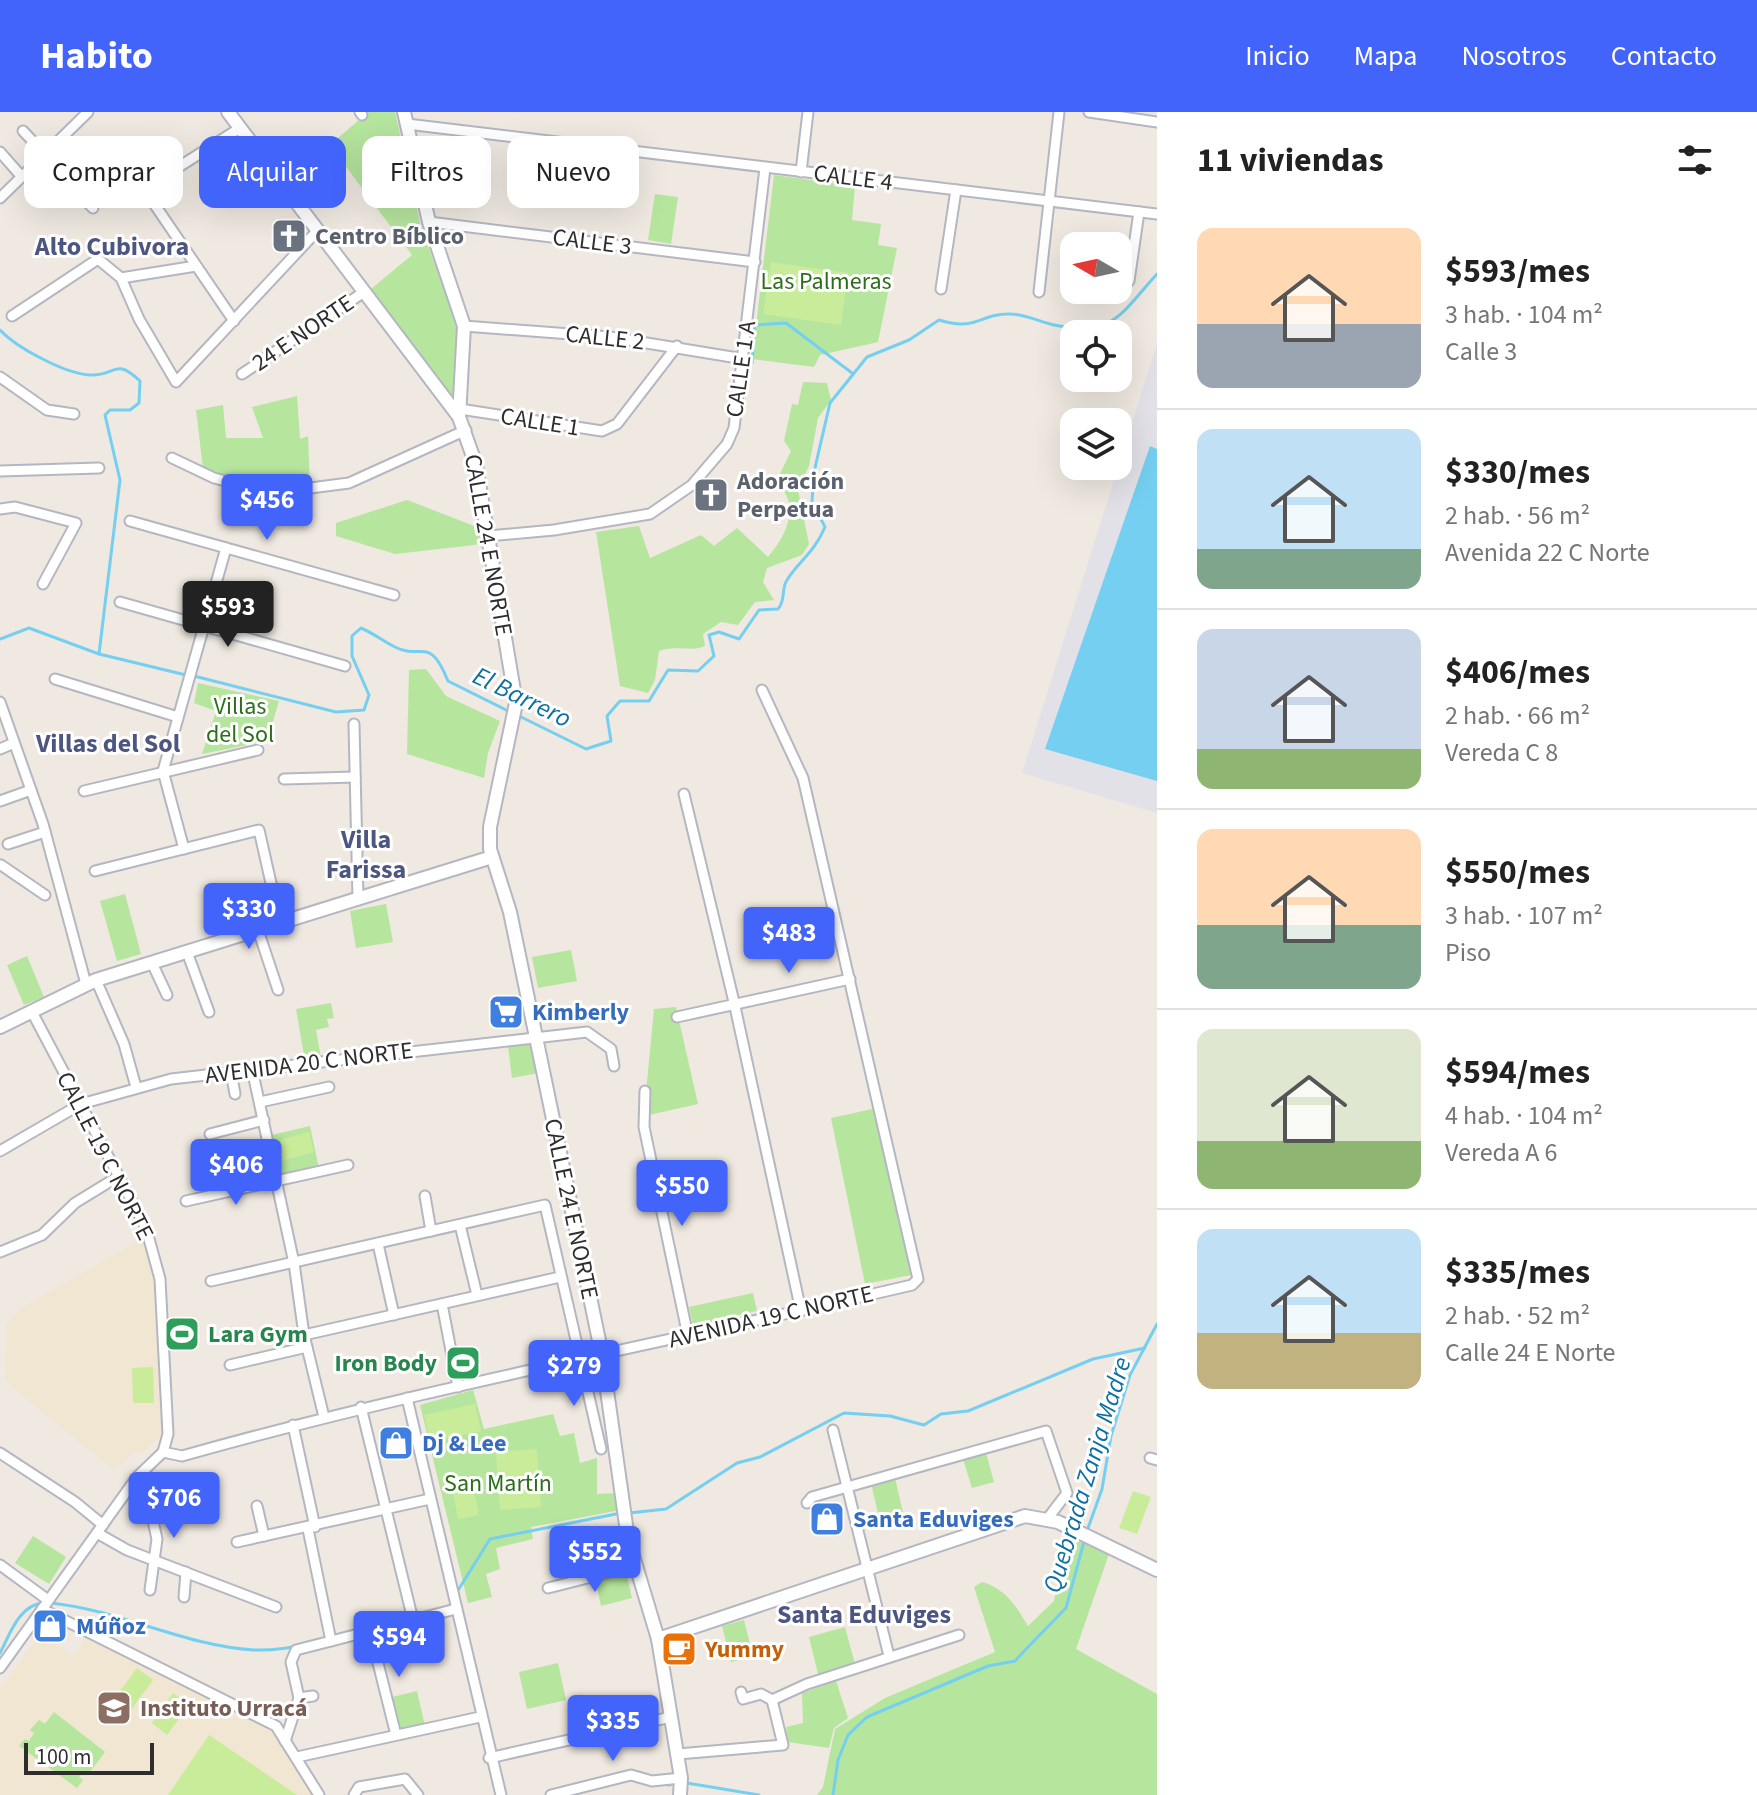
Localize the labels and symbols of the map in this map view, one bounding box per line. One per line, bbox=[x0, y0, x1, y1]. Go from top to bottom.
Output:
street label: CALLE 4 bbox=[811, 156, 895, 200]
church icon: Centro Bíblico bbox=[270, 217, 308, 255]
place label: Centro Bíblico bbox=[315, 219, 464, 254]
street label: CALLE 3 bbox=[550, 220, 634, 264]
district label: Alto Cubivora bbox=[34, 228, 189, 265]
north arrow bbox=[1060, 232, 1132, 304]
park label: Las Palmeras bbox=[760, 264, 892, 299]
street label: 24 E NORTE bbox=[245, 286, 361, 380]
street label: CALLE 2 bbox=[564, 316, 646, 360]
street label: CALLE 1 A bbox=[717, 318, 765, 420]
street label: CALLE 1 bbox=[498, 399, 582, 445]
street label: CALLE 24 E NORTE bbox=[455, 451, 521, 639]
place label: Adoración Perpetua bbox=[736, 464, 844, 527]
pin: $456 bbox=[220, 474, 314, 542]
church icon: Adoración Perpetua bbox=[692, 476, 730, 514]
pin: $593 bbox=[181, 581, 275, 649]
water label: El Barrero bbox=[467, 657, 577, 737]
park label: Villas del Sol bbox=[206, 689, 274, 752]
district label: Villas del Sol bbox=[35, 725, 181, 762]
district label: Villa Farissa bbox=[326, 821, 406, 888]
pin: $330 bbox=[202, 883, 296, 951]
pin: $483 bbox=[742, 907, 836, 975]
supermarket icon: Kimberly bbox=[487, 993, 525, 1031]
place label: Kimberly bbox=[532, 995, 630, 1030]
street label: AVENIDA 20 C NORTE bbox=[203, 1033, 415, 1093]
street label: CALLE 19 C NORTE bbox=[47, 1066, 163, 1246]
street label: CALLE 24 E NORTE bbox=[535, 1115, 607, 1303]
pin: $406 bbox=[189, 1139, 283, 1207]
pin: $550 bbox=[635, 1160, 729, 1228]
street label: AVENIDA 19 C NORTE bbox=[665, 1276, 877, 1358]
sports icon: Lara Gym bbox=[163, 1315, 201, 1353]
place label: Lara Gym bbox=[208, 1317, 308, 1352]
pin: $279 bbox=[527, 1340, 621, 1408]
sports icon: Iron Body bbox=[444, 1344, 482, 1382]
place label: Iron Body bbox=[335, 1346, 437, 1381]
water label: Quebrada Zanja Madre bbox=[1034, 1352, 1140, 1598]
shop icon: Dj & Lee bbox=[377, 1424, 415, 1462]
place label: Dj & Lee bbox=[422, 1426, 506, 1461]
park label: San Martín bbox=[444, 1466, 552, 1501]
pin: $706 bbox=[127, 1472, 221, 1540]
shop icon: Santa Eduviges bbox=[808, 1500, 846, 1538]
place label: Santa Eduviges bbox=[853, 1502, 1014, 1537]
pin: $552 bbox=[548, 1526, 642, 1594]
district label: Santa Eduviges bbox=[777, 1596, 951, 1633]
shop icon: Múñoz bbox=[31, 1607, 69, 1645]
place label: Múñoz bbox=[76, 1609, 146, 1644]
pin: $594 bbox=[352, 1611, 446, 1679]
cafe icon: Yummy bbox=[660, 1630, 698, 1668]
place label: Yummy bbox=[704, 1632, 784, 1667]
school or university icon: Instituto Urracá bbox=[95, 1689, 133, 1727]
place label: Instituto Urracá bbox=[140, 1691, 307, 1726]
pin: $335 bbox=[566, 1695, 660, 1763]
scale bar bbox=[24, 1739, 154, 1775]

